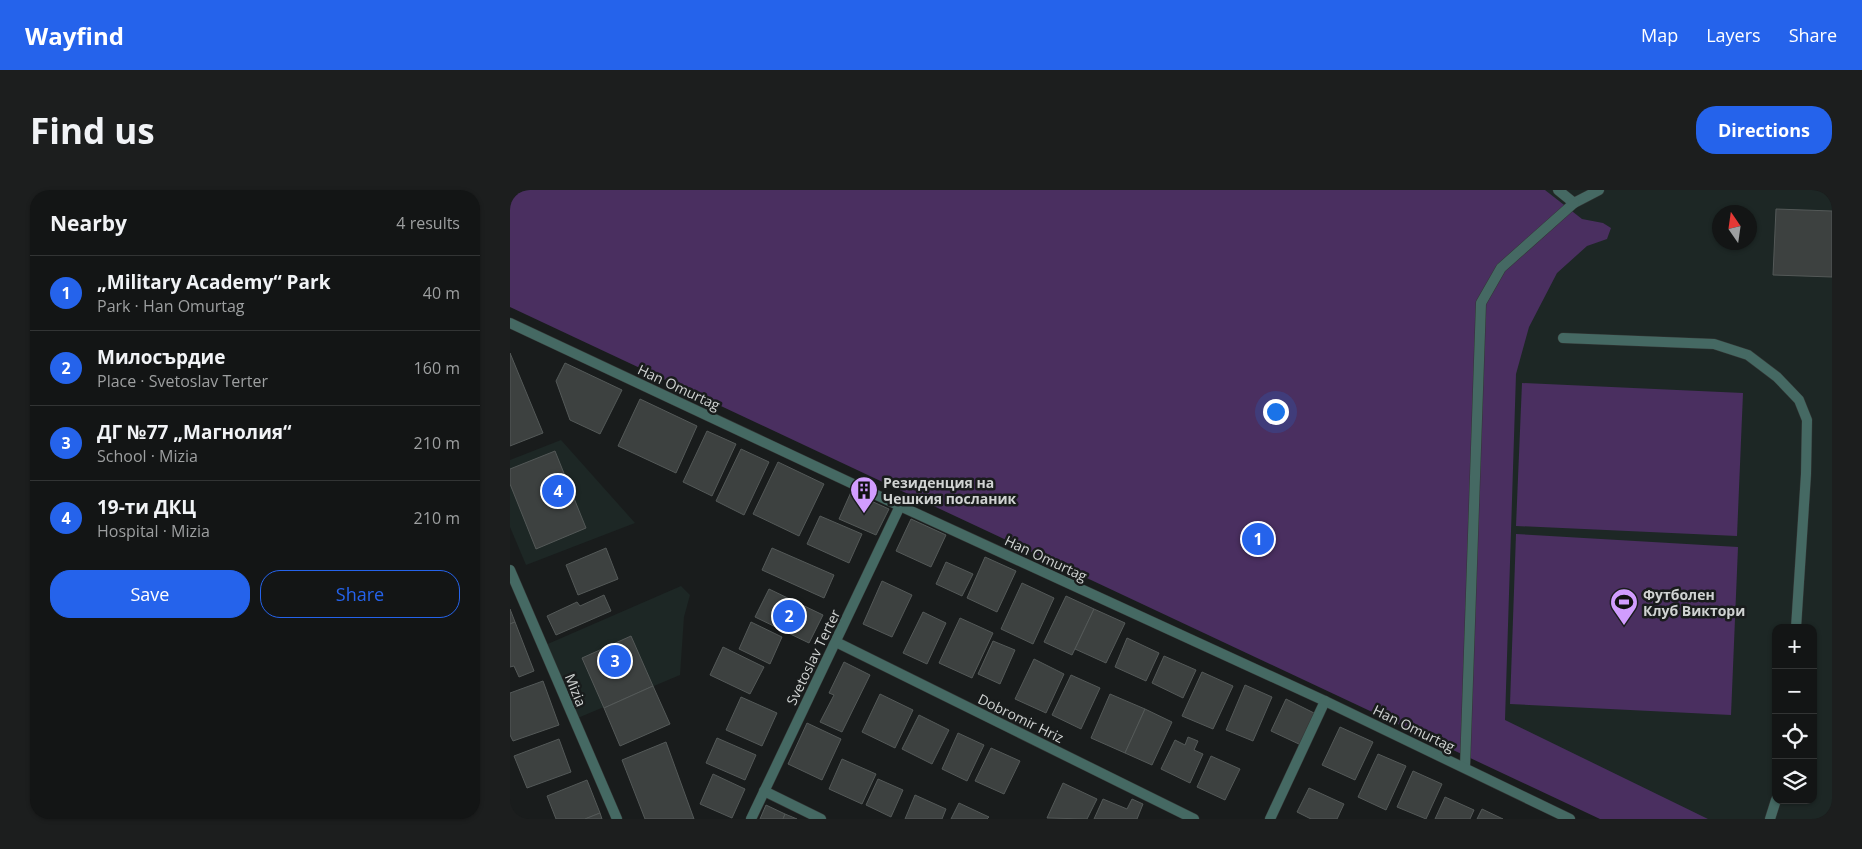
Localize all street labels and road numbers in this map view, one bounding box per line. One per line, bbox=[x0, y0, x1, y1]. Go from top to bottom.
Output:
street label: Han Omurtag bbox=[635, 360, 724, 415]
street label: Han Omurtag bbox=[1002, 531, 1091, 586]
street label: Svetoslav Terter bbox=[782, 606, 845, 708]
street label: Mizia bbox=[561, 671, 591, 709]
street label: Dobromir Hriz bbox=[975, 689, 1067, 747]
street label: Han Omurtag bbox=[1370, 700, 1458, 756]

